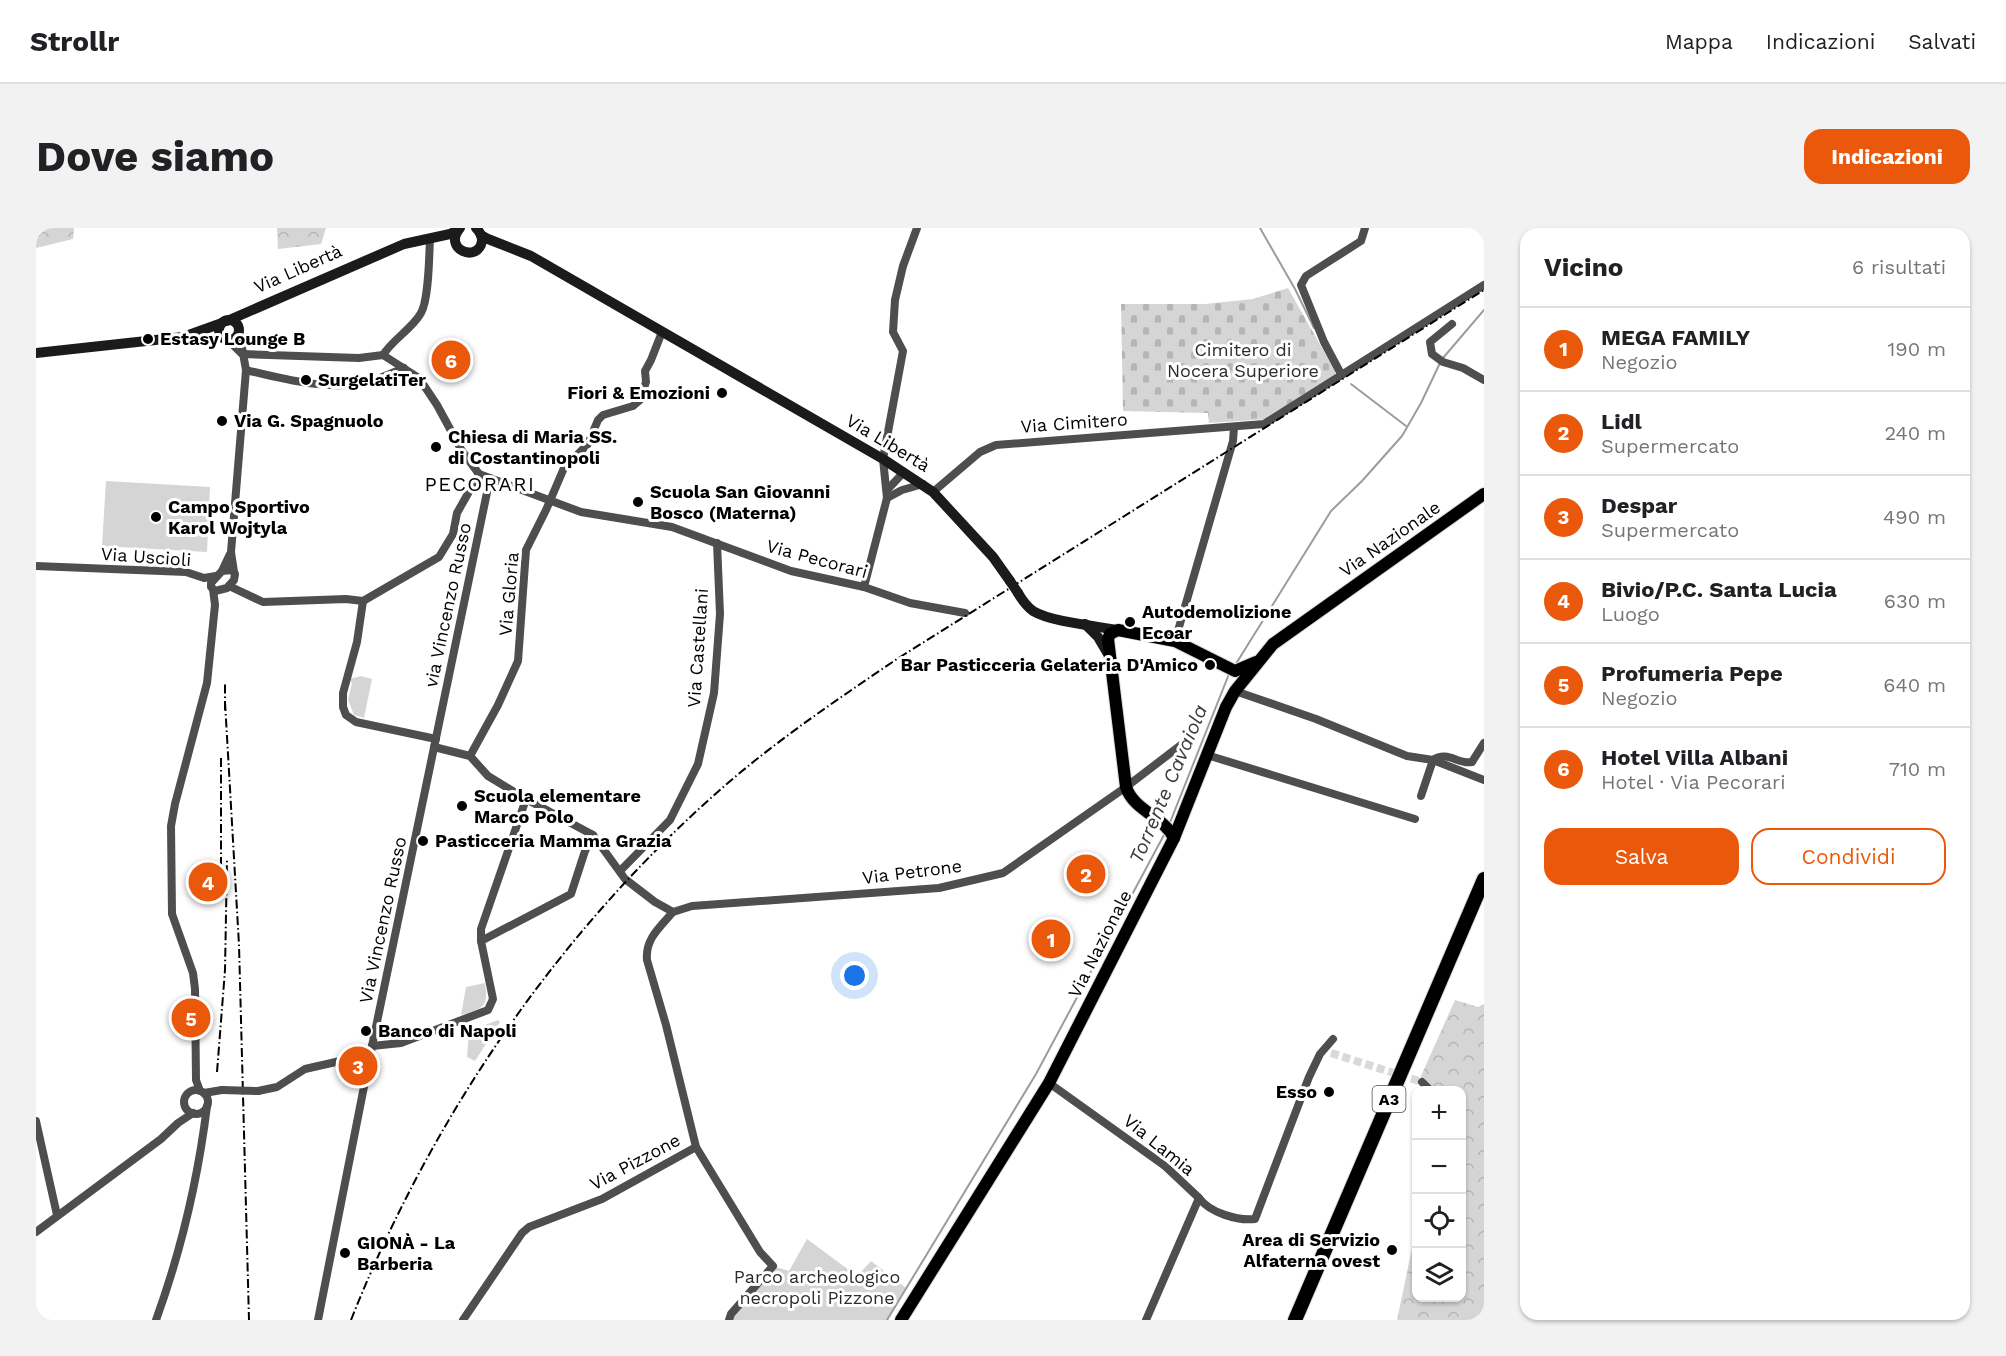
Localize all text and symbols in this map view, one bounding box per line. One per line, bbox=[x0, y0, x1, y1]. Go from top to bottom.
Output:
text: Strollr bbox=[30, 25, 119, 58]
text: Mappa bbox=[1665, 29, 1733, 54]
text: Indicazioni bbox=[1766, 29, 1875, 54]
text: Salvati bbox=[1908, 29, 1976, 54]
button: Indicazioni bbox=[1804, 129, 1970, 184]
text: Dove siamo bbox=[36, 132, 274, 181]
street label: Via Libertà bbox=[251, 240, 345, 297]
text: Vicino bbox=[1544, 252, 1623, 282]
text: 6 risultati bbox=[1852, 255, 1946, 279]
text: MEGA FAMILY bbox=[1601, 325, 1750, 350]
place label: Estasy Lounge B bbox=[160, 328, 305, 349]
marker: Estasy Lounge B bbox=[141, 332, 155, 346]
text: 1 bbox=[1559, 337, 1568, 361]
text: 190 m bbox=[1888, 337, 1946, 361]
pin: 6 bbox=[432, 338, 470, 382]
park label: Cimitero di Nocera Superiore bbox=[1167, 339, 1319, 381]
text: Negozio bbox=[1601, 350, 1678, 374]
place label: SurgelatiTer bbox=[318, 369, 426, 390]
marker: SurgelatiTer bbox=[299, 373, 313, 387]
place label: Fiori & Emozioni bbox=[567, 382, 710, 403]
marker: Fiori & Emozioni bbox=[715, 386, 729, 400]
street label: Via Cimitero bbox=[1020, 408, 1128, 437]
street label: Via Libertà bbox=[843, 409, 934, 476]
text: Lidl bbox=[1601, 409, 1642, 434]
place label: Via G. Spagnuolo bbox=[234, 410, 384, 431]
marker: Via G. Spagnuolo bbox=[215, 414, 229, 428]
text: 2 bbox=[1558, 421, 1569, 445]
text: 240 m bbox=[1884, 421, 1946, 445]
place label: Chiesa di Maria SS. di Costantinopoli bbox=[448, 426, 617, 468]
text: Supermercato bbox=[1601, 434, 1739, 458]
marker: Chiesa di Maria SS. di Costantinopoli bbox=[429, 440, 443, 454]
district label: PECORARI bbox=[424, 472, 536, 496]
place label: Scuola San Giovanni Bosco (Materna) bbox=[650, 481, 830, 523]
text: Despar bbox=[1601, 493, 1677, 518]
marker: Scuola San Giovanni Bosco (Materna) bbox=[631, 495, 645, 509]
place label: Campo Sportivo Karol Wojtyla bbox=[168, 496, 310, 538]
street label: Via Nazionale bbox=[1335, 496, 1444, 581]
text: 3 bbox=[1558, 505, 1569, 529]
text: 490 m bbox=[1883, 505, 1946, 529]
marker: Campo Sportivo Karol Wojtyla bbox=[149, 510, 163, 524]
text: Supermercato bbox=[1601, 518, 1739, 542]
street label: via Vincenzo Russo bbox=[420, 521, 475, 689]
street label: Via Pecorari bbox=[764, 535, 870, 582]
street label: Via Uscioli bbox=[100, 543, 192, 570]
street label: Via Gloria bbox=[494, 551, 523, 637]
text: Bivio/P.C. Santa Lucia bbox=[1601, 577, 1837, 602]
street label: Via Castellani bbox=[683, 588, 712, 708]
text: 4 bbox=[1557, 589, 1570, 613]
text: 630 m bbox=[1884, 589, 1946, 613]
place label: Autodemolizione Ecoar bbox=[1142, 601, 1291, 643]
text: Luogo bbox=[1601, 602, 1660, 626]
marker: Autodemolizione Ecoar bbox=[1123, 615, 1137, 629]
place label: Bar Pasticceria Gelateria D'Amico bbox=[901, 654, 1198, 675]
marker: Bar Pasticceria Gelateria D'Amico bbox=[1203, 658, 1217, 672]
text: Profumeria Pepe bbox=[1601, 661, 1783, 686]
text: 5 bbox=[1558, 673, 1569, 697]
text: 640 m bbox=[1883, 673, 1946, 697]
text: Negozio bbox=[1601, 686, 1678, 710]
water label: Torrente Cavaiola bbox=[1124, 701, 1212, 867]
text: Hotel Villa Albani bbox=[1601, 745, 1788, 770]
text: 6 bbox=[1557, 757, 1570, 781]
text: 710 m bbox=[1889, 757, 1946, 781]
text: Hotel · Via Pecorari bbox=[1601, 770, 1786, 794]
place label: Scuola elementare Marco Polo bbox=[474, 785, 641, 827]
marker: Scuola elementare Marco Polo bbox=[455, 799, 469, 813]
button: Salva bbox=[1544, 828, 1739, 885]
button: Condividi bbox=[1751, 828, 1946, 885]
place label: Pasticceria Mamma Grazia bbox=[435, 830, 672, 851]
marker: Pasticceria Mamma Grazia bbox=[416, 834, 430, 848]
street label: Via Vincenzo Russo bbox=[355, 835, 410, 1005]
pin: 2 bbox=[1066, 852, 1106, 896]
street label: Via Petrone bbox=[861, 855, 963, 888]
pin: 4 bbox=[188, 860, 228, 904]
street label: Via Nazionale bbox=[1063, 886, 1136, 1001]
pin: 1 bbox=[1032, 916, 1070, 962]
your location bbox=[840, 961, 869, 990]
pin: 5 bbox=[172, 996, 210, 1040]
place label: Banco di Napoli bbox=[378, 1020, 517, 1041]
marker: Banco di Napoli bbox=[359, 1024, 373, 1038]
pin: 3 bbox=[338, 1044, 378, 1088]
place label: Esso bbox=[1276, 1081, 1317, 1102]
marker: Esso bbox=[1322, 1085, 1336, 1099]
road number: A3 bbox=[1372, 1086, 1406, 1112]
map controls bbox=[1412, 1086, 1466, 1302]
button: + bbox=[1412, 1086, 1466, 1140]
street label: Via Lamia bbox=[1120, 1110, 1199, 1180]
street label: Via Pizzone bbox=[586, 1129, 684, 1194]
button: − bbox=[1412, 1140, 1466, 1194]
button: locate bbox=[1412, 1194, 1466, 1248]
place label: Area di Servizio Alfaterna ovest bbox=[1242, 1229, 1380, 1271]
place label: GIONÀ - La Barberia bbox=[357, 1232, 456, 1274]
marker: Area di Servizio Alfaterna ovest bbox=[1385, 1243, 1399, 1257]
marker: GIONÀ - La Barberia bbox=[338, 1246, 352, 1260]
button: layers bbox=[1412, 1248, 1466, 1302]
park label: Parco archeologico necropoli Pizzone bbox=[734, 1266, 900, 1308]

